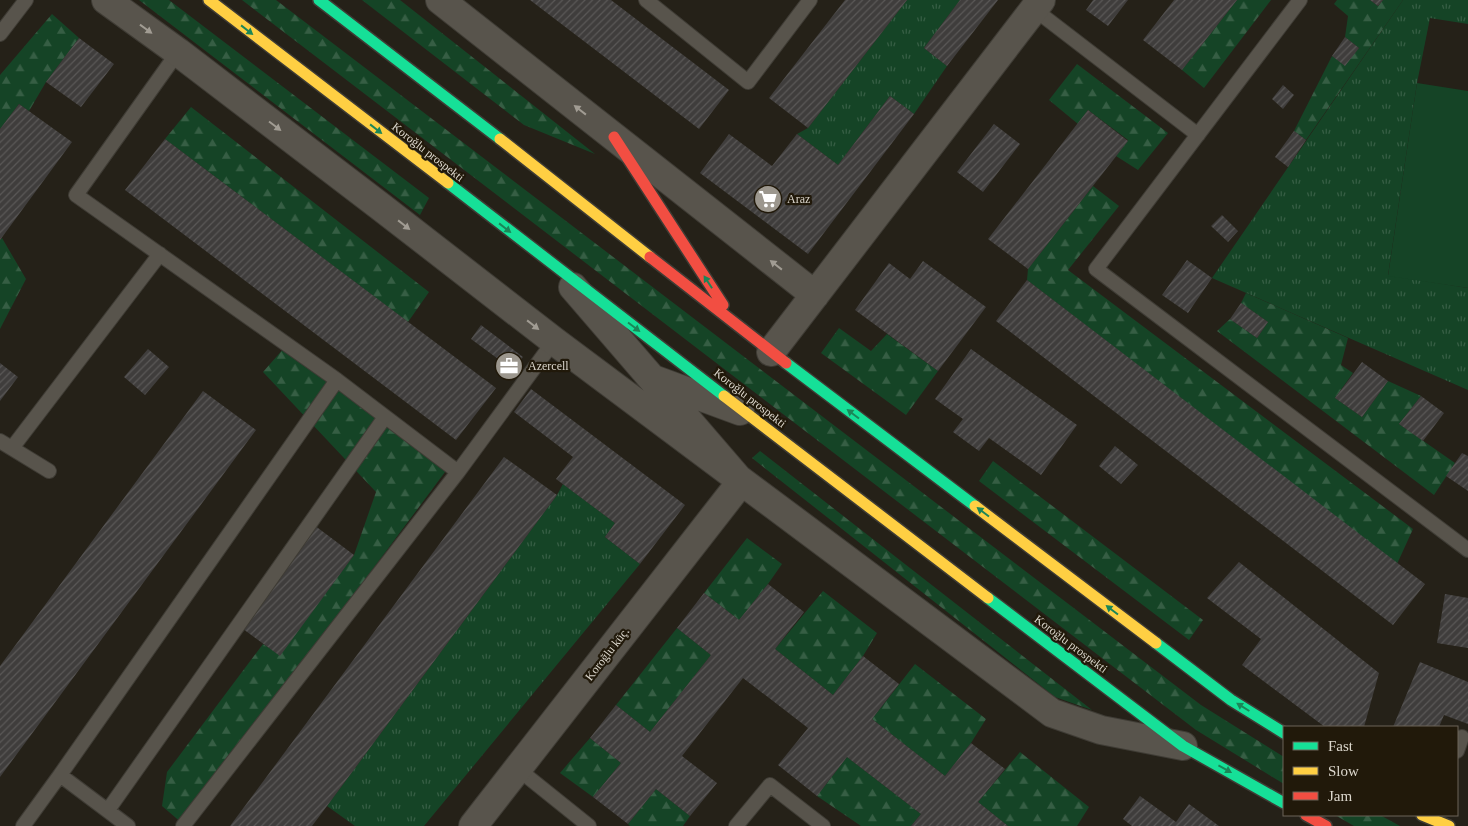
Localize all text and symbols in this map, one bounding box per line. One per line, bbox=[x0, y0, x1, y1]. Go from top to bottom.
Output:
one-way arrow bbox=[139, 24, 153, 34]
one-way arrow bbox=[240, 24, 253, 35]
one-way arrow bbox=[574, 105, 587, 116]
street label: Koroğlu prospekti bbox=[389, 120, 467, 185]
one-way arrow bbox=[268, 121, 281, 132]
one-way arrow bbox=[369, 123, 382, 134]
supermarket icon: Araz bbox=[753, 184, 783, 214]
place label: Araz bbox=[787, 192, 810, 206]
one-way arrow bbox=[398, 220, 411, 231]
one-way arrow bbox=[498, 222, 511, 233]
one-way arrow bbox=[770, 260, 783, 271]
one-way arrow bbox=[703, 275, 713, 289]
one-way arrow bbox=[526, 320, 540, 330]
one-way arrow bbox=[627, 321, 640, 332]
office icon: Azercell bbox=[494, 351, 524, 381]
place label: Azercell bbox=[528, 359, 569, 373]
street label: Koroğlu prospekti bbox=[711, 366, 789, 431]
one-way arrow bbox=[846, 409, 860, 419]
one-way arrow bbox=[976, 507, 990, 517]
one-way arrow bbox=[1106, 605, 1119, 616]
street label: Koroğlu prospekti bbox=[1032, 612, 1111, 676]
street label: Koroğlu küç. bbox=[582, 625, 632, 683]
one-way arrow bbox=[1236, 703, 1249, 712]
legend bbox=[1283, 726, 1458, 816]
text: Fast bbox=[1328, 738, 1354, 754]
text: Slow bbox=[1328, 763, 1359, 779]
one-way arrow bbox=[1219, 765, 1232, 774]
text: Jam bbox=[1328, 788, 1352, 804]

